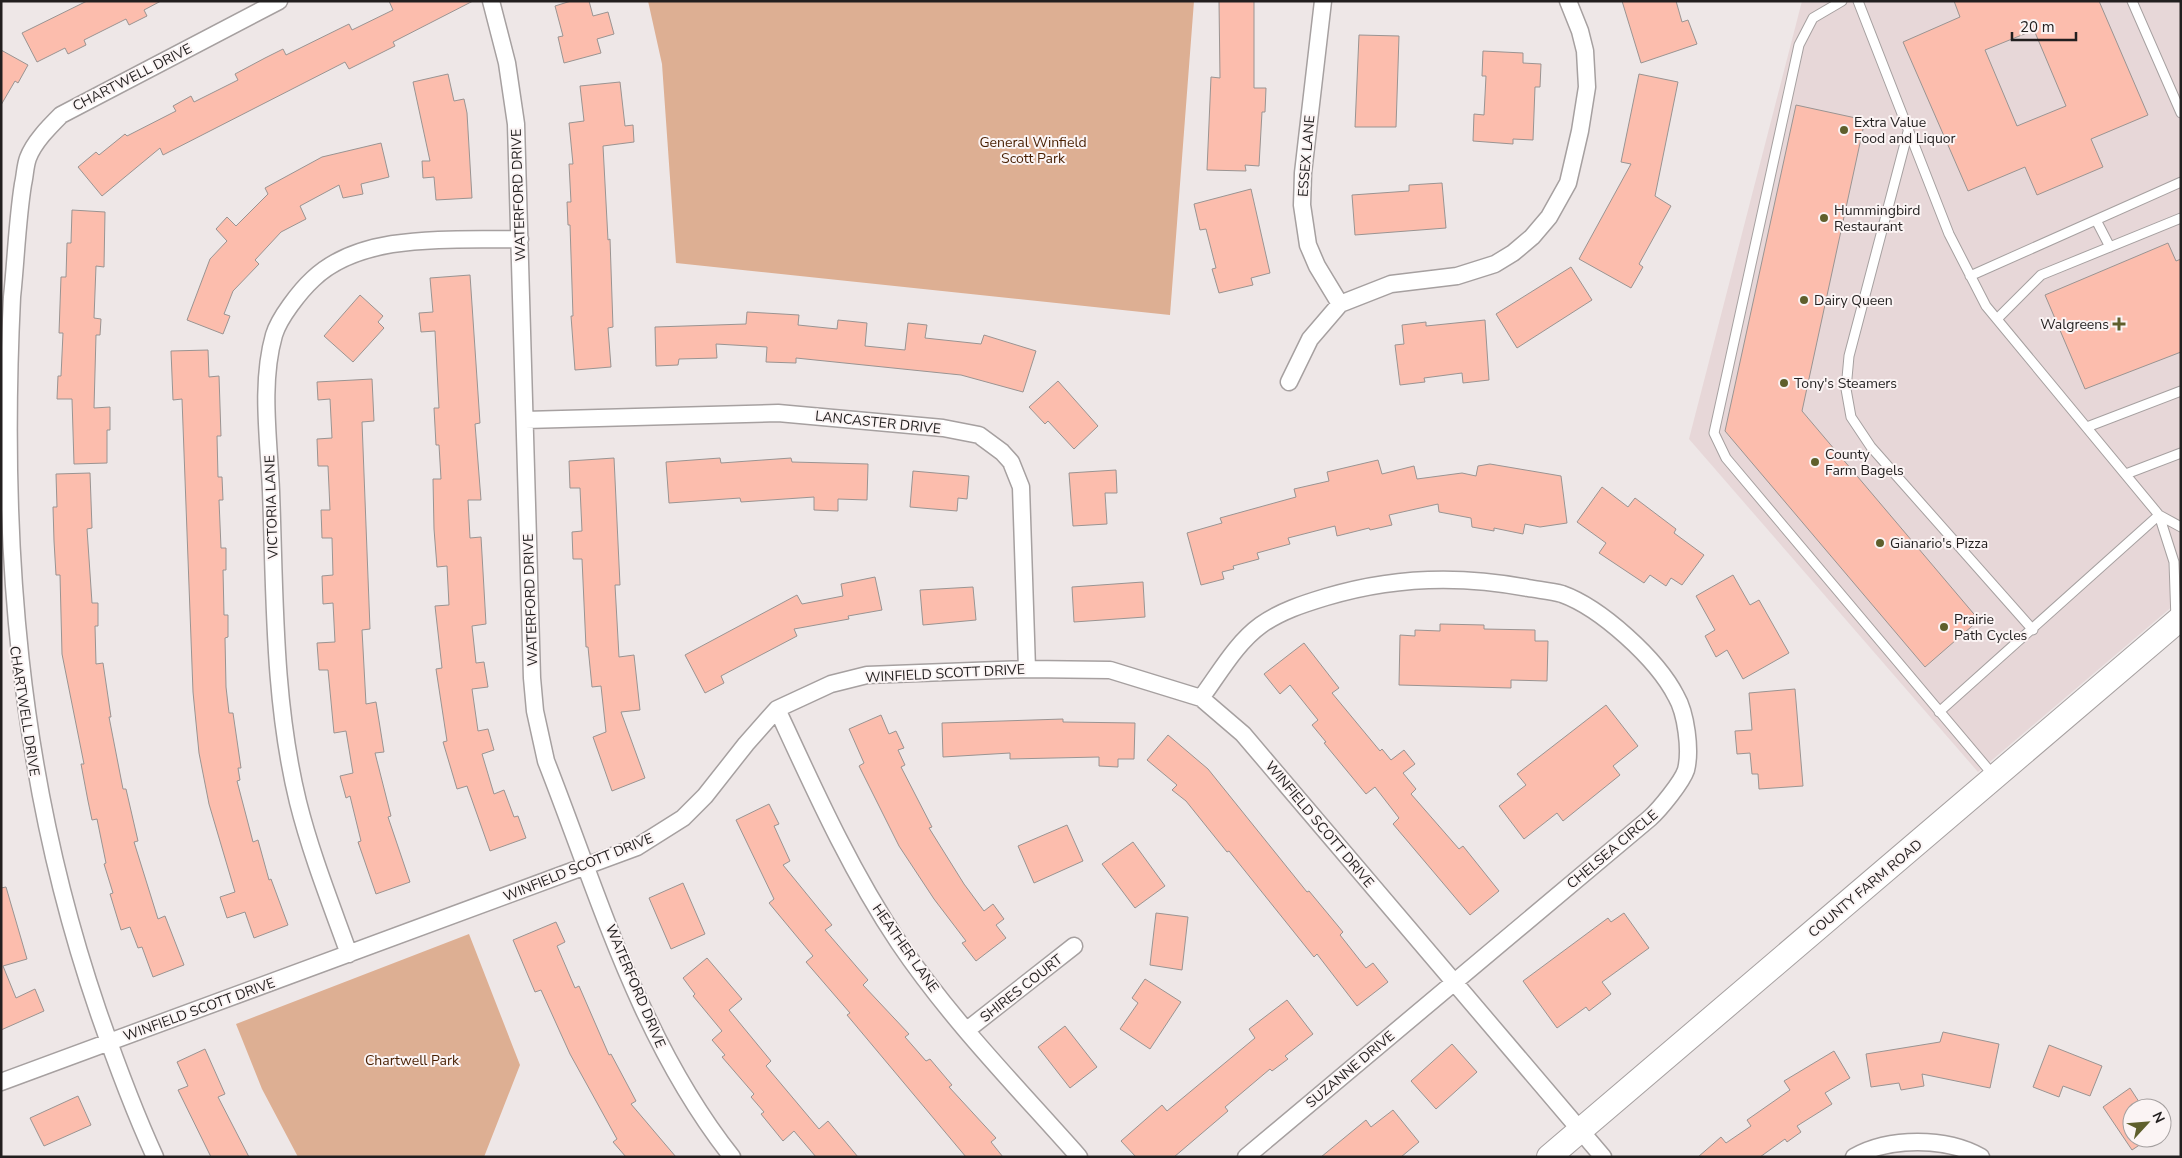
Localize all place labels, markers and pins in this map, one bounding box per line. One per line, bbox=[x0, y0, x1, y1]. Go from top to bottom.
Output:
place label: Extra Value Food and Liquor bbox=[1854, 113, 1956, 148]
marker: Extra Value Food and Liquor bbox=[1838, 124, 1850, 136]
place label: Hummingbird Restaurant bbox=[1834, 201, 1920, 236]
marker: Hummingbird Restaurant bbox=[1818, 212, 1830, 224]
place label: Dairy Queen bbox=[1814, 291, 1893, 310]
marker: Dairy Queen bbox=[1798, 294, 1810, 306]
place label: Walgreens bbox=[2040, 315, 2109, 334]
marker: Walgreens bbox=[2113, 318, 2125, 330]
place label: Tony's Steamers bbox=[1794, 374, 1897, 393]
marker: Tony's Steamers bbox=[1778, 377, 1790, 389]
place label: County Farm Bagels bbox=[1825, 445, 1904, 480]
marker: County Farm Bagels bbox=[1809, 456, 1821, 468]
place label: Gianario's Pizza bbox=[1890, 534, 1988, 553]
marker: Gianario's Pizza bbox=[1874, 537, 1886, 549]
place label: Prairie Path Cycles bbox=[1954, 610, 2028, 645]
marker: Prairie Path Cycles bbox=[1938, 621, 1950, 633]

